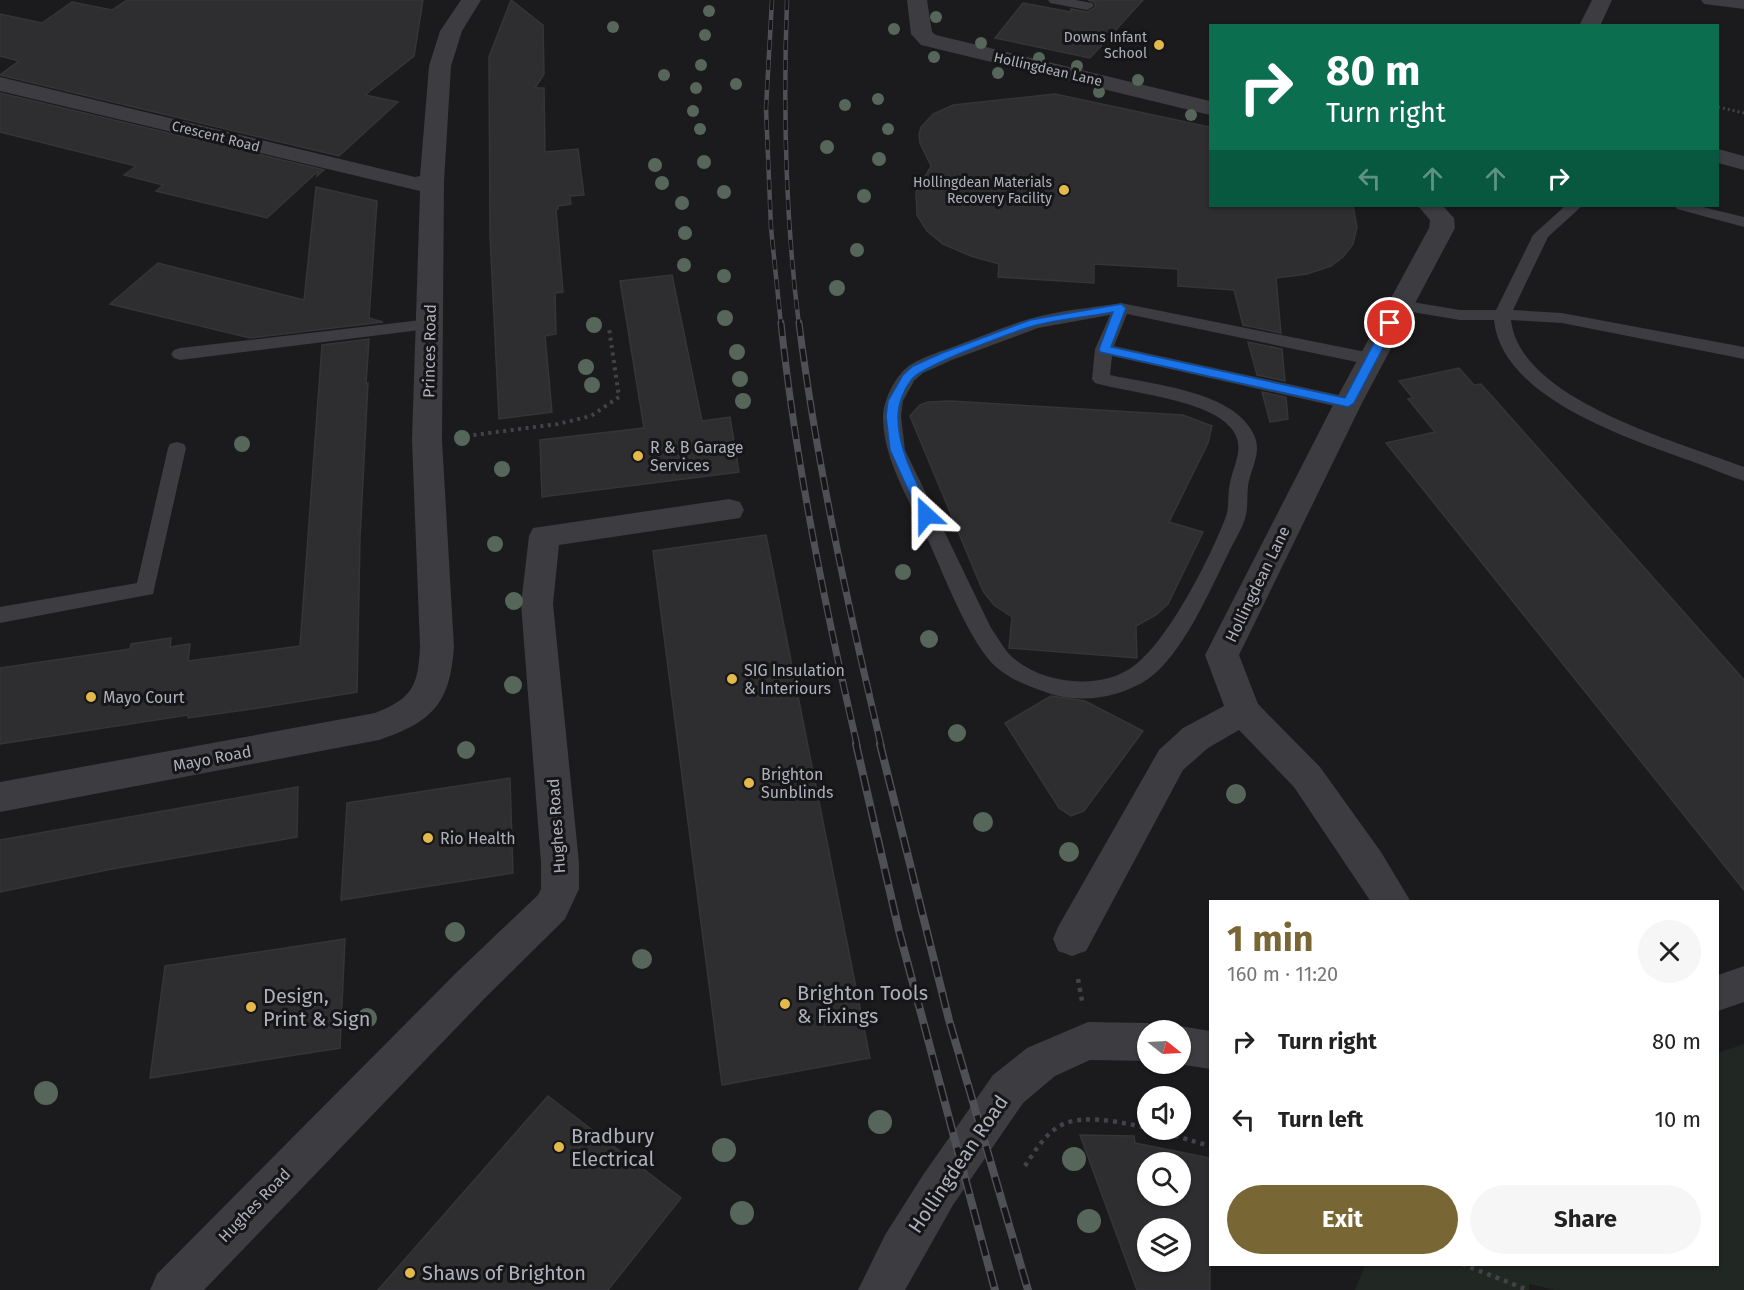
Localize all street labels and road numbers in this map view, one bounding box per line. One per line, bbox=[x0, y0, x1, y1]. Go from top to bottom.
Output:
street label: Hollingdean Lane bbox=[992, 49, 1104, 90]
street label: Crescent Road bbox=[170, 117, 262, 156]
street label: Princes Road bbox=[419, 304, 440, 398]
street label: Hollingdean Lane bbox=[1221, 523, 1294, 645]
street label: Mayo Road bbox=[171, 742, 253, 775]
street label: Hughes Road bbox=[544, 778, 569, 874]
street label: Hollingdean Road bbox=[903, 1091, 1013, 1237]
street label: Hughes Road bbox=[214, 1165, 294, 1246]

